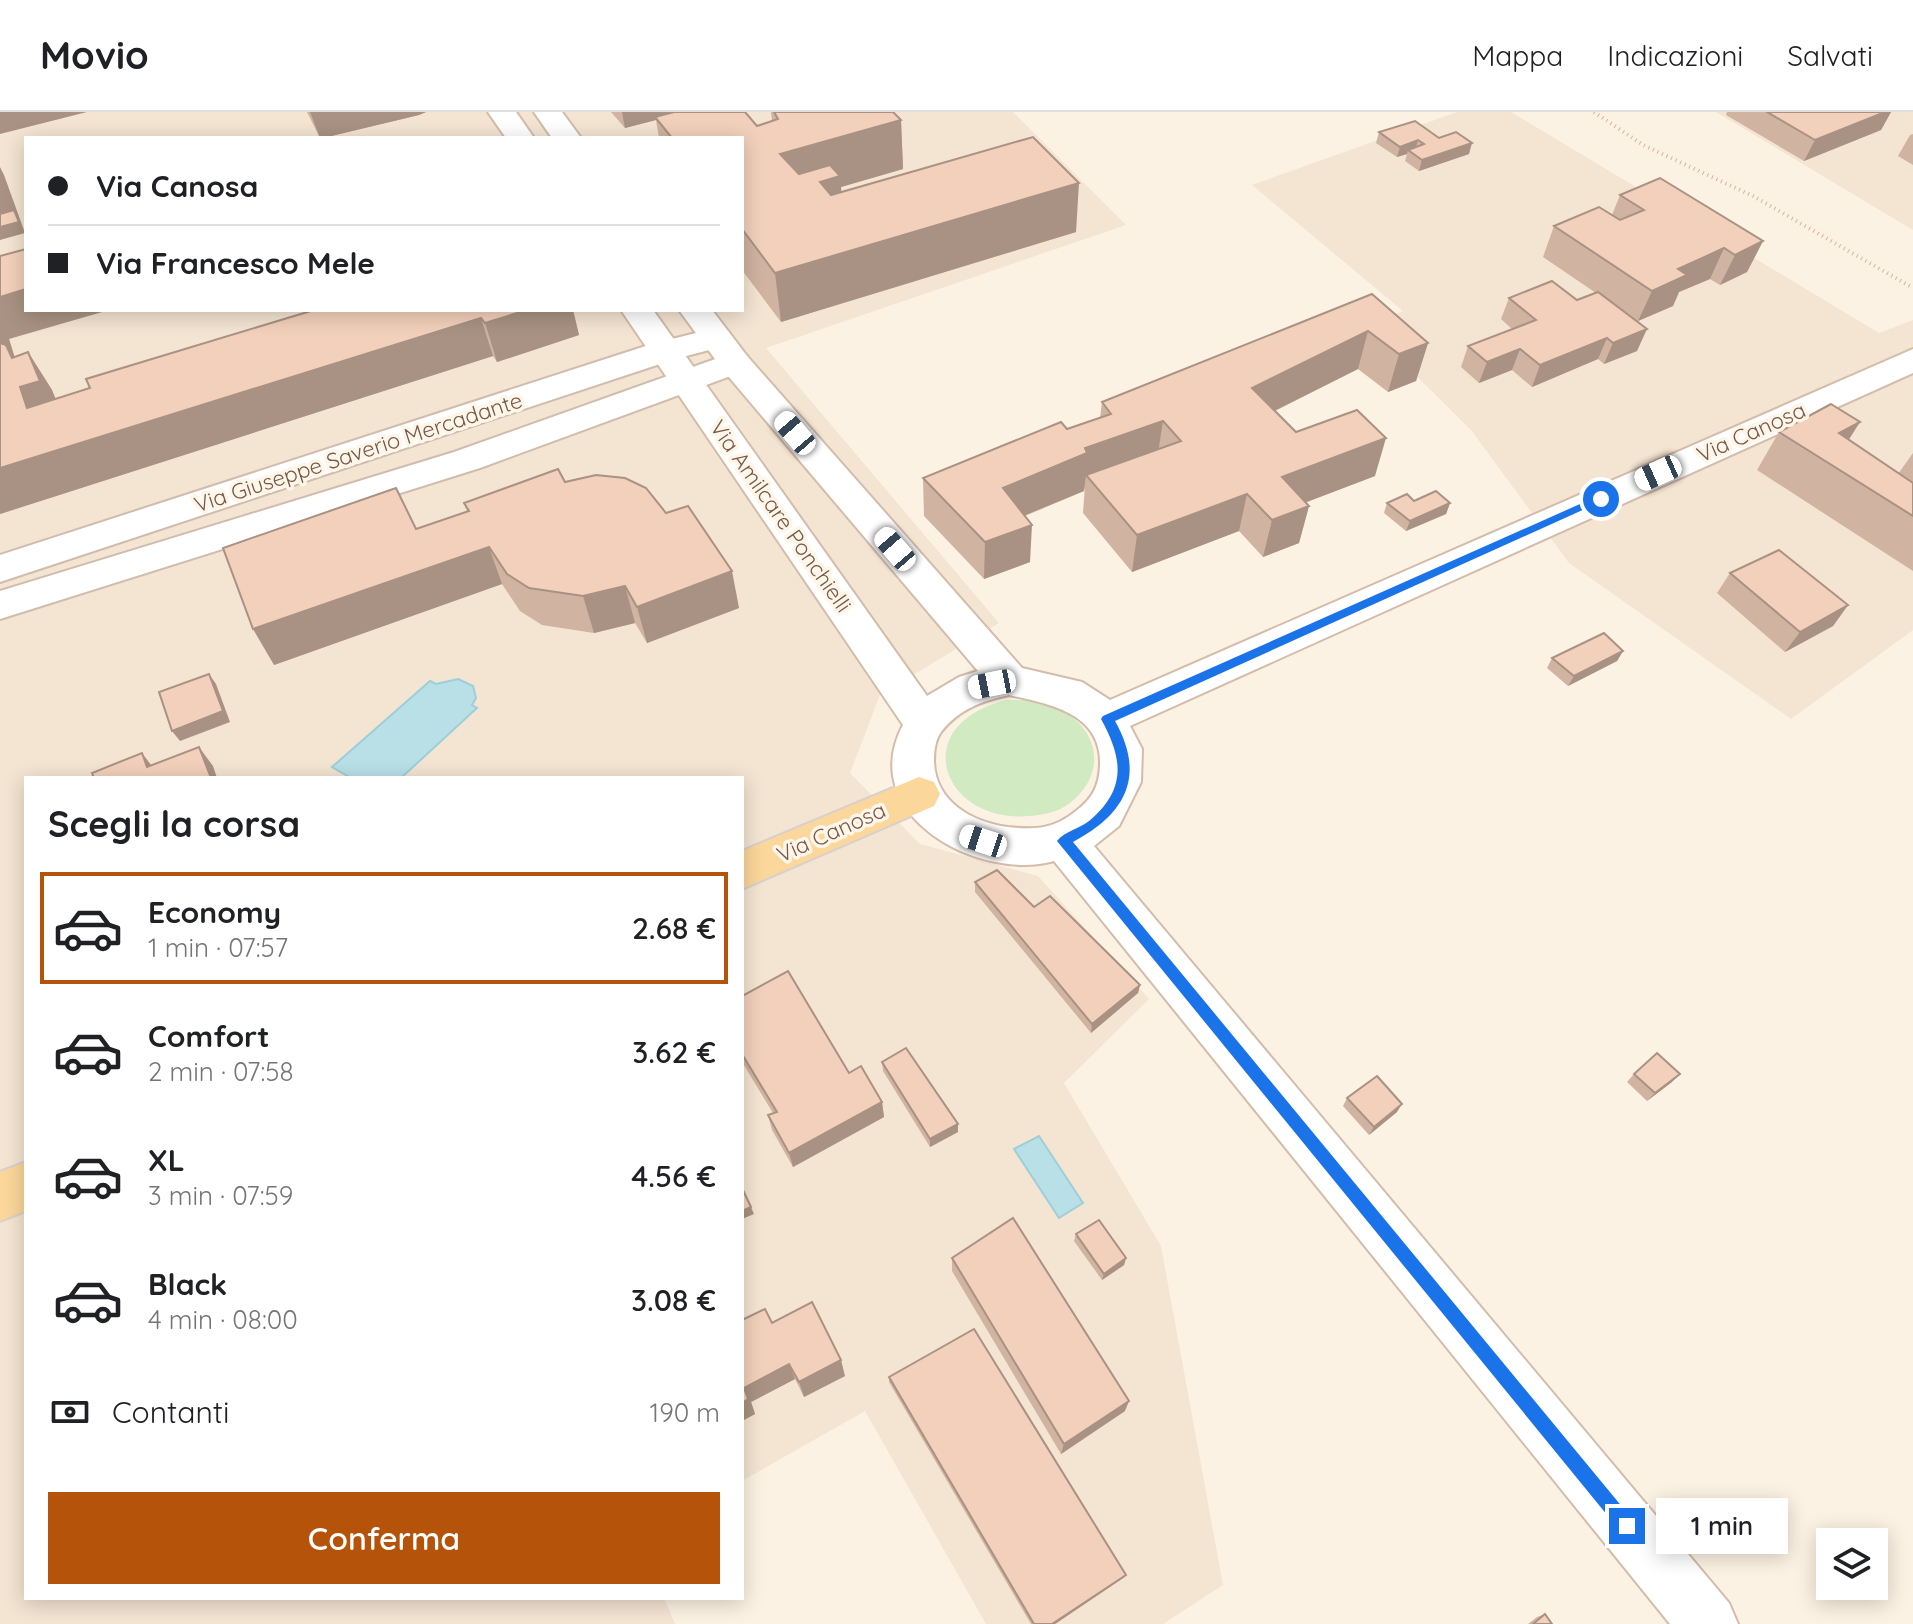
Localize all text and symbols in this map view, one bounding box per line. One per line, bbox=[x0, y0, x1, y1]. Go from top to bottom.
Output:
text: Movio bbox=[40, 31, 149, 79]
text: Mappa bbox=[1472, 38, 1563, 73]
text: Indicazioni bbox=[1607, 38, 1743, 73]
text: Salvati bbox=[1787, 38, 1873, 73]
text: Via Canosa bbox=[96, 167, 258, 205]
text: Via Francesco Mele bbox=[96, 244, 375, 282]
street label: Via Giuseppe Saverio Mercadante bbox=[190, 386, 526, 518]
street label: Via Canosa bbox=[1692, 396, 1810, 468]
car bbox=[770, 407, 820, 459]
street label: Via Amilcare Ponchielli bbox=[704, 414, 858, 618]
car bbox=[1631, 452, 1685, 494]
route start bbox=[1583, 481, 1619, 517]
car bbox=[870, 523, 920, 575]
car bbox=[966, 668, 1018, 700]
street label: Via Canosa bbox=[772, 796, 890, 868]
text: Scegli la corsa bbox=[48, 801, 300, 846]
car bbox=[956, 822, 1010, 860]
icon: car bbox=[52, 892, 124, 964]
text: Economy bbox=[148, 893, 281, 931]
text: 2.68 € bbox=[632, 909, 716, 947]
text: 1 min · 07:57 bbox=[148, 931, 288, 964]
icon: car bbox=[52, 1016, 124, 1088]
text: Comfort bbox=[148, 1017, 269, 1055]
text: 3.62 € bbox=[632, 1033, 716, 1071]
text: 2 min · 07:58 bbox=[148, 1055, 294, 1088]
icon: car bbox=[52, 1140, 124, 1212]
text: XL bbox=[148, 1141, 185, 1179]
text: 4.56 € bbox=[631, 1157, 716, 1195]
text: 3 min · 07:59 bbox=[148, 1179, 293, 1212]
icon: car bbox=[52, 1264, 124, 1336]
text: Black bbox=[148, 1265, 227, 1303]
text: 3.08 € bbox=[631, 1281, 716, 1319]
text: 4 min · 08:00 bbox=[148, 1303, 298, 1336]
icon: cash bbox=[48, 1390, 92, 1434]
text: Contanti bbox=[112, 1393, 229, 1431]
text: 190 m bbox=[650, 1396, 720, 1429]
button: Conferma bbox=[48, 1492, 720, 1584]
callout: 1 min bbox=[1655, 1498, 1787, 1554]
route end bbox=[1609, 1508, 1645, 1544]
text: 1 min bbox=[1691, 1509, 1753, 1542]
map controls bbox=[1816, 1528, 1888, 1600]
button: layers bbox=[1816, 1528, 1888, 1600]

